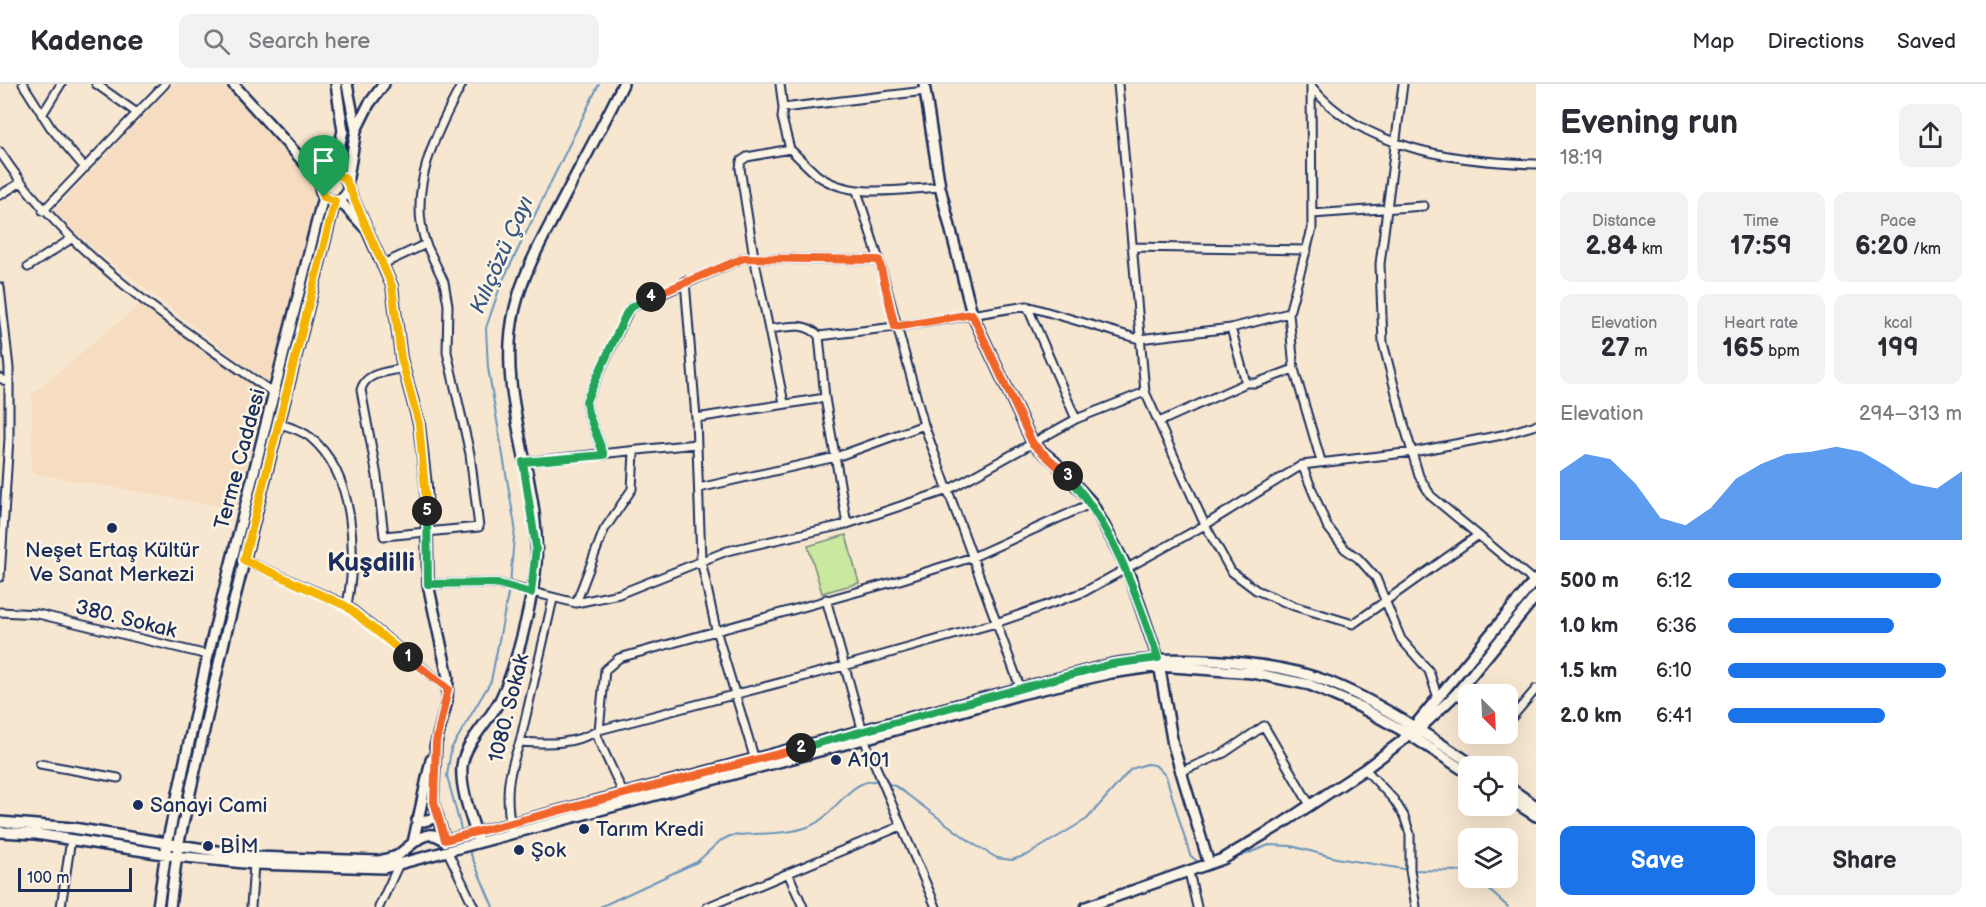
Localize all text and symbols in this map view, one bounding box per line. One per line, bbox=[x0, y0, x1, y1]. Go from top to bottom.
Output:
search box bbox=[179, 14, 599, 68]
text: Kadence bbox=[30, 25, 143, 58]
icon: search bbox=[200, 25, 233, 58]
text: Search here bbox=[248, 28, 370, 55]
text: Map bbox=[1692, 29, 1735, 54]
text: Directions bbox=[1768, 29, 1864, 54]
text: Saved bbox=[1897, 29, 1956, 54]
text: Evening run bbox=[1560, 103, 1738, 143]
button: share bbox=[1899, 104, 1962, 167]
pin bbox=[298, 135, 349, 197]
icon: arrive bbox=[307, 144, 340, 177]
text: 18:19 bbox=[1560, 146, 1603, 170]
water label: Kılıçözü Çayı bbox=[464, 192, 540, 318]
text: Distance bbox=[1592, 212, 1656, 231]
text: Time bbox=[1743, 212, 1779, 231]
text: Pace bbox=[1880, 212, 1916, 231]
text: 2.84 bbox=[1585, 231, 1637, 262]
text: 17:59 bbox=[1730, 231, 1792, 262]
text: 6:20 bbox=[1855, 231, 1908, 262]
text: km bbox=[1637, 240, 1663, 259]
text: /km bbox=[1908, 240, 1941, 259]
pin: 4 bbox=[636, 282, 666, 312]
text: 4 bbox=[646, 287, 656, 306]
text: Elevation bbox=[1591, 314, 1657, 333]
text: Heart rate bbox=[1724, 314, 1798, 333]
text: kcal bbox=[1884, 314, 1912, 333]
text: 27 bbox=[1601, 333, 1630, 364]
text: 165 bbox=[1722, 333, 1764, 364]
text: 199 bbox=[1877, 333, 1919, 364]
text: m bbox=[1630, 342, 1647, 361]
text: bpm bbox=[1764, 342, 1800, 361]
street label: Terme Caddesi bbox=[209, 386, 271, 532]
text: Elevation bbox=[1560, 402, 1643, 426]
text: 294–313 m bbox=[1859, 402, 1962, 426]
pin: 3 bbox=[1053, 461, 1083, 491]
text: 3 bbox=[1063, 466, 1073, 485]
pin: 5 bbox=[412, 496, 442, 526]
text: 5 bbox=[422, 501, 432, 520]
marker: Neşet Ertaş Kültür Ve Sanat Merkezi bbox=[105, 521, 119, 535]
place label: Neşet Ertaş Kültür Ve Sanat Merkezi bbox=[25, 538, 199, 587]
district label: Kuşdilli bbox=[327, 547, 415, 579]
text: 500 m bbox=[1560, 569, 1619, 593]
text: 6:12 bbox=[1656, 569, 1692, 593]
street label: 380. Sokak bbox=[73, 594, 180, 644]
text: 1.0 km bbox=[1560, 614, 1618, 638]
text: 6:36 bbox=[1656, 614, 1697, 638]
pin: 1 bbox=[393, 642, 423, 672]
text: 1 bbox=[405, 647, 411, 666]
street label: 1080. Sokak bbox=[483, 650, 535, 765]
text: 1.5 km bbox=[1560, 659, 1617, 683]
text: 6:10 bbox=[1656, 659, 1692, 683]
north arrow bbox=[1458, 684, 1518, 744]
map controls bbox=[1458, 684, 1518, 888]
text: 2.0 km bbox=[1560, 704, 1622, 728]
text: 6:41 bbox=[1656, 704, 1692, 728]
pin: 2 bbox=[786, 733, 816, 763]
text: 2 bbox=[796, 738, 806, 757]
place label: A101 bbox=[848, 748, 889, 773]
marker: A101 bbox=[829, 753, 843, 767]
button: locate bbox=[1458, 756, 1518, 816]
place label: Sanayi Cami bbox=[150, 793, 268, 818]
marker: Sanayi Cami bbox=[131, 798, 145, 812]
place label: Tarım Kredi bbox=[596, 817, 704, 842]
marker: Tarım Kredi bbox=[577, 822, 591, 836]
button: Save bbox=[1560, 826, 1755, 895]
button: Share bbox=[1767, 826, 1962, 895]
button: layers bbox=[1458, 828, 1518, 888]
place label: BİM bbox=[220, 834, 259, 859]
place label: Şok bbox=[531, 838, 567, 863]
marker: BİM bbox=[201, 839, 215, 853]
marker: Şok bbox=[512, 843, 526, 857]
scale bar bbox=[18, 865, 132, 892]
text: 100 m bbox=[27, 869, 70, 888]

